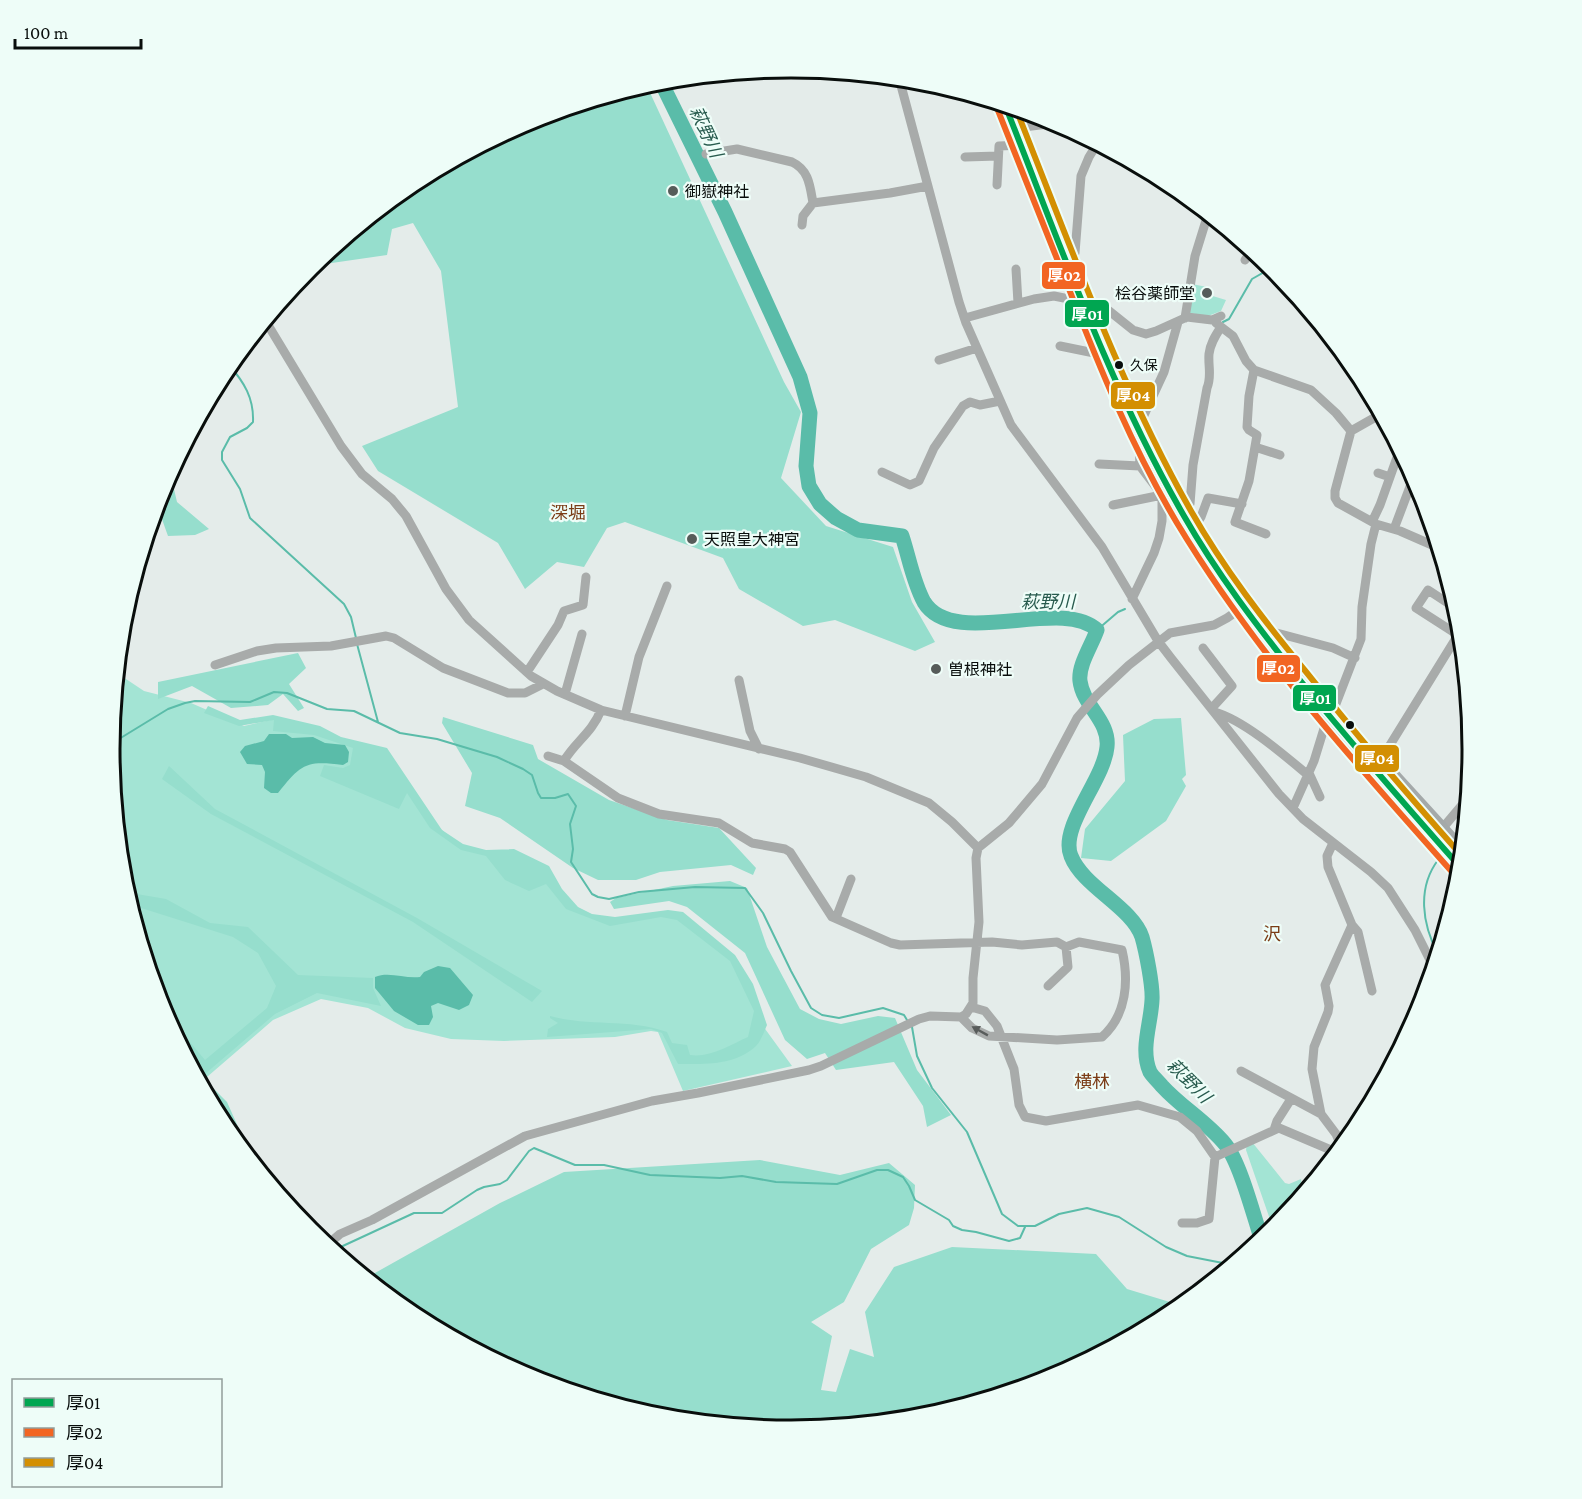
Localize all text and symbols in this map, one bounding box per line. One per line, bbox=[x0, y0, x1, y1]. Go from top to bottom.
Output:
scale bar bbox=[15, 12, 141, 50]
text: 100 m bbox=[24, 23, 69, 43]
water label: 萩野川 bbox=[686, 103, 727, 163]
place label: 御嶽神社 bbox=[685, 183, 749, 200]
marker: 御嶽神社 bbox=[666, 184, 680, 198]
line badge: 厚02 bbox=[1041, 261, 1086, 290]
text: 厚02 bbox=[1047, 267, 1081, 284]
place label: 桧谷薬師堂 bbox=[1115, 285, 1195, 302]
marker: 桧谷薬師堂 bbox=[1200, 286, 1214, 300]
line badge: 厚01 bbox=[1064, 299, 1110, 328]
text: 厚01 bbox=[1071, 306, 1103, 323]
place label: 久保 bbox=[1130, 357, 1158, 373]
marker: 久保 bbox=[1113, 359, 1125, 371]
line badge: 厚04 bbox=[1110, 381, 1156, 410]
text: 厚04 bbox=[1116, 387, 1151, 404]
district label: 深堀 bbox=[550, 503, 586, 523]
place label: 天照皇大神宮 bbox=[704, 531, 800, 548]
marker: 天照皇大神宮 bbox=[685, 532, 699, 546]
water label: 萩野川 bbox=[1021, 592, 1077, 612]
line badge: 厚02 bbox=[1256, 654, 1301, 683]
text: 厚02 bbox=[1261, 660, 1295, 677]
place label: 曽根神社 bbox=[948, 661, 1012, 678]
marker: 曽根神社 bbox=[929, 662, 943, 676]
line badge: 厚01 bbox=[1292, 684, 1337, 712]
text: 厚01 bbox=[1299, 690, 1331, 707]
unlabelled marker bbox=[1344, 719, 1356, 731]
line badge: 厚04 bbox=[1354, 744, 1400, 773]
text: 厚04 bbox=[1360, 750, 1395, 767]
district label: 沢 bbox=[1263, 924, 1281, 944]
one-way arrow bbox=[971, 1026, 988, 1036]
water label: 萩野川 bbox=[1163, 1055, 1217, 1109]
district label: 横林 bbox=[1074, 1072, 1110, 1092]
legend bbox=[12, 1379, 222, 1487]
text: 厚01 bbox=[66, 1393, 100, 1413]
text: 厚02 bbox=[66, 1423, 103, 1443]
text: 厚04 bbox=[66, 1453, 103, 1473]

